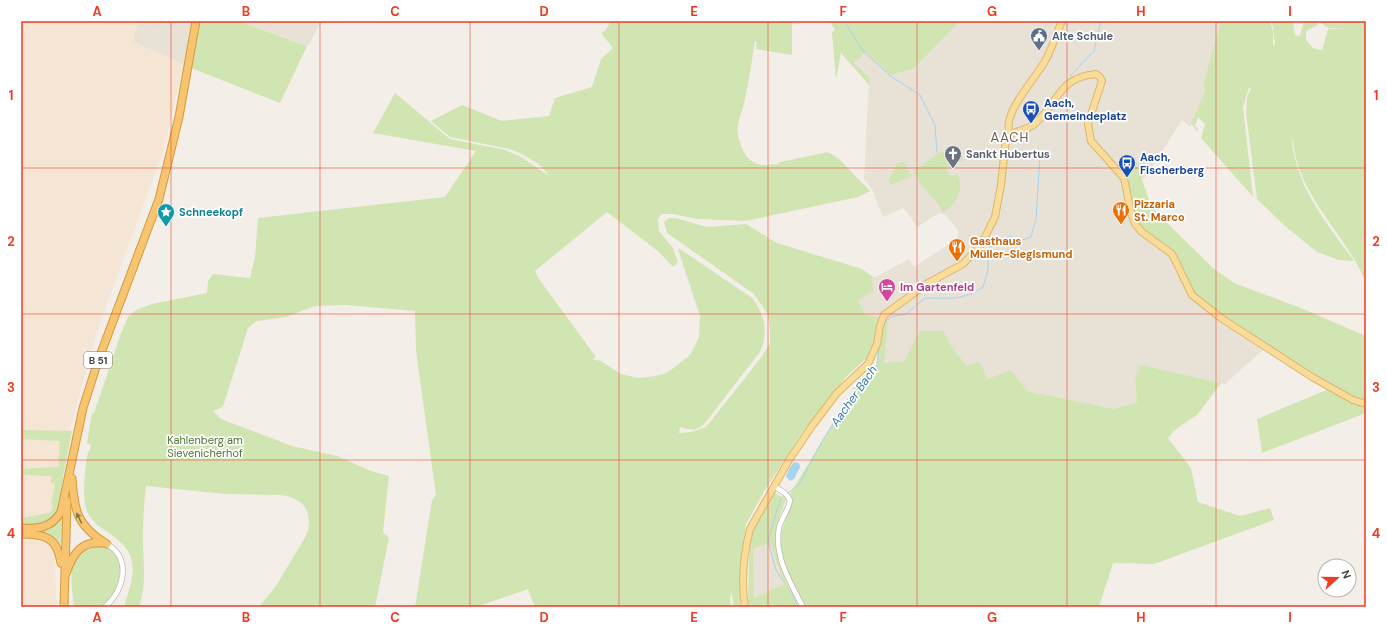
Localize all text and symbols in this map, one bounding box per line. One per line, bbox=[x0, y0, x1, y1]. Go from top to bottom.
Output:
text: A bbox=[92, 3, 102, 20]
text: B bbox=[242, 3, 250, 20]
text: C bbox=[390, 3, 400, 20]
text: D bbox=[539, 3, 549, 20]
text: E bbox=[690, 3, 698, 20]
text: F bbox=[839, 3, 847, 20]
text: G bbox=[987, 3, 997, 20]
text: H bbox=[1136, 3, 1146, 20]
text: I bbox=[1288, 3, 1292, 20]
public building icon: Alte Schule bbox=[1029, 26, 1049, 51]
place label: Alte Schule bbox=[1052, 29, 1113, 43]
text: 1 bbox=[9, 87, 13, 104]
text: 1 bbox=[1374, 87, 1378, 104]
place label: Aach, Gemeindeplatz bbox=[1044, 96, 1126, 123]
bus stop icon: Aach, Gemeindeplatz bbox=[1021, 99, 1041, 124]
district label: AACH bbox=[991, 129, 1029, 146]
church icon: Sankt Hubertus bbox=[943, 144, 963, 169]
place label: Sankt Hubertus bbox=[966, 147, 1050, 161]
place label: Aach, Fischerberg bbox=[1140, 150, 1205, 177]
bus stop icon: Aach, Fischerberg bbox=[1117, 153, 1137, 178]
place label: Pizzaria St. Marco bbox=[1134, 197, 1185, 224]
restaurant icon: Pizzaria St. Marco bbox=[1111, 200, 1131, 225]
place icon: Schneekopf bbox=[156, 202, 176, 227]
place label: Schneekopf bbox=[179, 205, 243, 219]
text: 2 bbox=[7, 233, 15, 250]
text: 2 bbox=[1372, 233, 1380, 250]
place label: Gasthaus Müller-Siegismund bbox=[970, 234, 1073, 261]
restaurant icon: Gasthaus Müller-Siegismund bbox=[947, 237, 967, 262]
hotel icon: Im Gartenfeld bbox=[877, 277, 897, 302]
place label: Im Gartenfeld bbox=[900, 280, 974, 294]
road number: B 51 bbox=[84, 352, 112, 368]
water label: Aacher Bach bbox=[827, 362, 881, 430]
text: 3 bbox=[7, 379, 15, 396]
text: 3 bbox=[1372, 379, 1380, 396]
park label: Kahlenberg am Sievenicherhof bbox=[167, 433, 243, 460]
one-way arrow bbox=[76, 512, 82, 523]
text: 4 bbox=[7, 525, 15, 542]
text: 4 bbox=[1372, 525, 1380, 542]
north arrow bbox=[1317, 558, 1357, 598]
text: N bbox=[1338, 568, 1354, 581]
text: A bbox=[92, 609, 102, 626]
text: B bbox=[242, 609, 250, 626]
text: C bbox=[390, 609, 400, 626]
text: D bbox=[539, 609, 549, 626]
text: E bbox=[690, 609, 698, 626]
text: F bbox=[839, 609, 847, 626]
text: G bbox=[987, 609, 997, 626]
text: H bbox=[1136, 609, 1146, 626]
text: I bbox=[1288, 609, 1292, 626]

